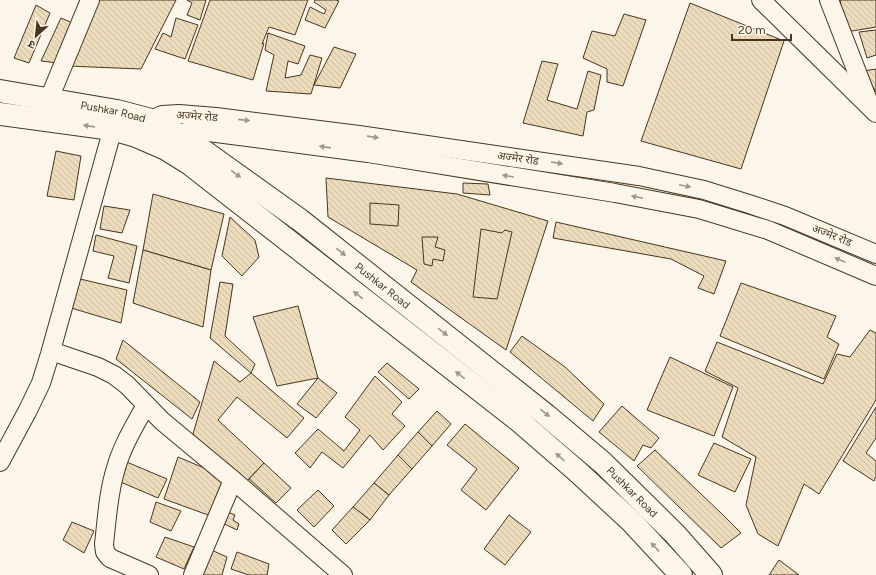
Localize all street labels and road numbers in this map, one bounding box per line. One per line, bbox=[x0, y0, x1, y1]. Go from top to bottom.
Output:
street label: Pushkar Road bbox=[79, 99, 147, 125]
street label: अज्मेर रोड bbox=[176, 109, 218, 124]
street label: अज्मेर रोड bbox=[496, 149, 540, 168]
street label: अज्मेर रोड bbox=[810, 222, 854, 249]
street label: Pushkar Road bbox=[352, 260, 412, 312]
street label: Pushkar Road bbox=[604, 464, 660, 520]

